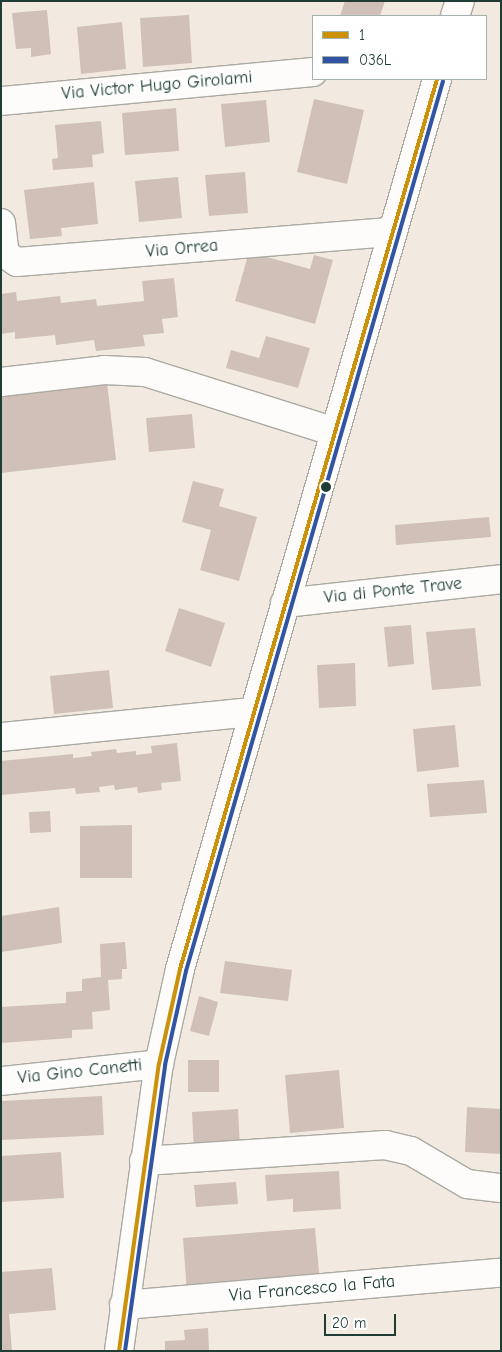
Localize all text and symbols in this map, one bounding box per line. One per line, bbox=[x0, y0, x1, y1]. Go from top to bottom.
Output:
legend bbox=[312, 15, 487, 80]
text: 1 bbox=[359, 26, 365, 44]
text: 036L bbox=[359, 51, 391, 69]
street label: Via Victor Hugo Girolami bbox=[61, 67, 253, 105]
street label: Via Orrea bbox=[145, 235, 219, 263]
unlabelled marker bbox=[321, 482, 331, 492]
street label: Via di Ponte Trave bbox=[323, 573, 463, 609]
street label: Via Gino Canetti bbox=[17, 1055, 143, 1089]
street label: Via Francesco la Fata bbox=[228, 1271, 396, 1307]
scale bar bbox=[327, 1304, 400, 1336]
text: 20 m bbox=[332, 1314, 366, 1332]

